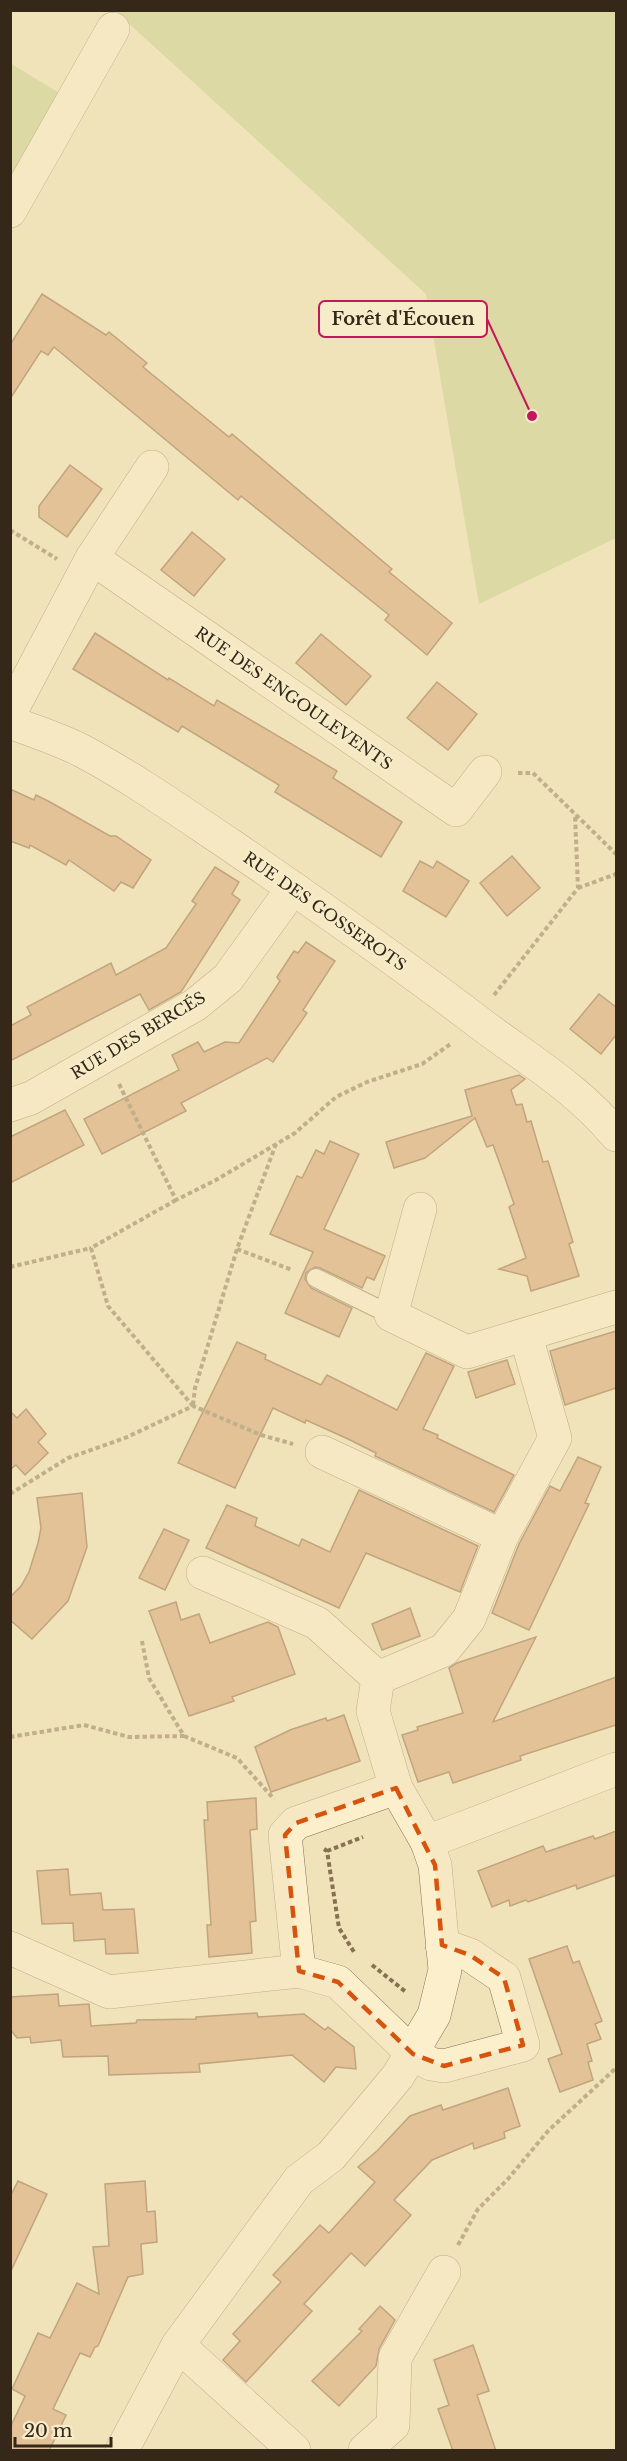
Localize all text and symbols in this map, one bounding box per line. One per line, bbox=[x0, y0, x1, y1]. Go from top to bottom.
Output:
callout: Forêt d'Écouen bbox=[319, 301, 487, 337]
text: Forêt d'Écouen bbox=[331, 307, 475, 330]
street label: RUE DES ENGOULEVENTS bbox=[192, 622, 396, 774]
street label: RUE DES GOSSEROTS bbox=[240, 847, 410, 975]
street label: RUE DES BERCÉS bbox=[67, 987, 209, 1083]
scale bar bbox=[15, 2410, 111, 2448]
text: 20 m bbox=[24, 2420, 72, 2442]

